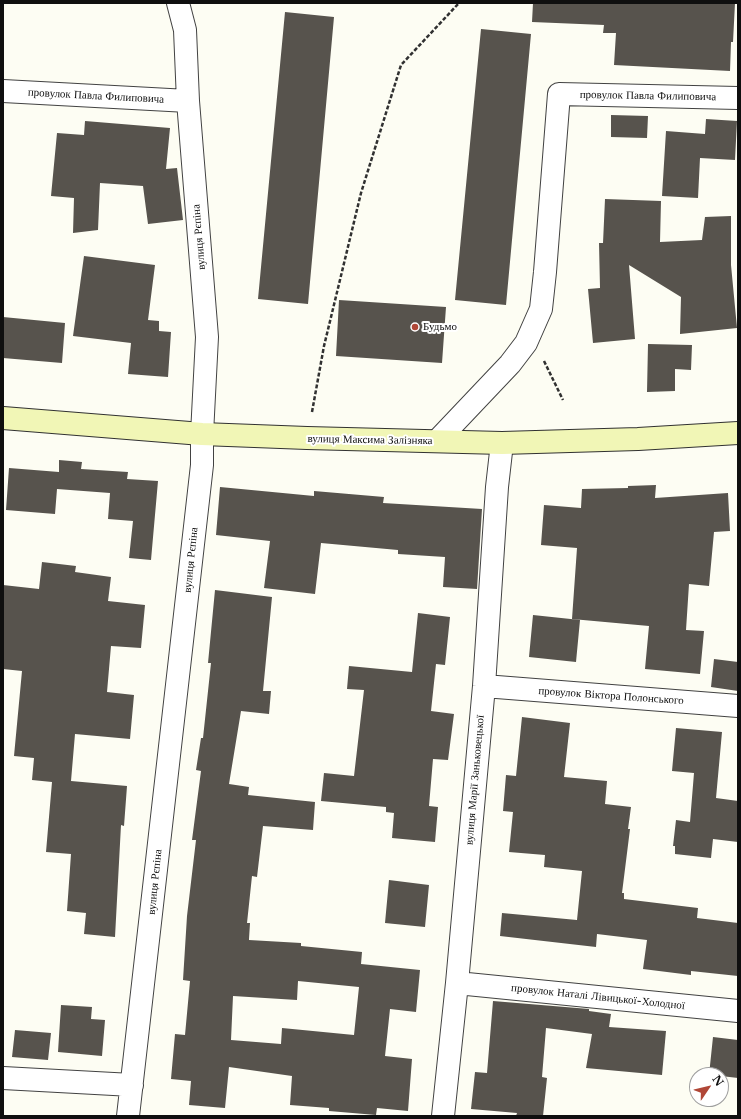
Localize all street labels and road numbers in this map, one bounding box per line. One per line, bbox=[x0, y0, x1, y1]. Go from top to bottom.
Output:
street label: провулок Павла Филиповича bbox=[28, 86, 164, 106]
street label: провулок Павла Филиповича bbox=[580, 88, 716, 104]
street label: вулиця Рєпіна bbox=[190, 204, 208, 270]
street label: вулиця Максима Залізняка bbox=[307, 432, 433, 448]
street label: вулиця Рєпіна bbox=[181, 527, 201, 593]
street label: провулок Віктора Полонського bbox=[538, 684, 684, 708]
street label: вулиця Марії Заньковецької bbox=[463, 714, 487, 846]
street label: вулиця Рєпіна bbox=[145, 849, 165, 915]
street label: провулок Наталі Лівицької-Холодної bbox=[510, 981, 686, 1013]

